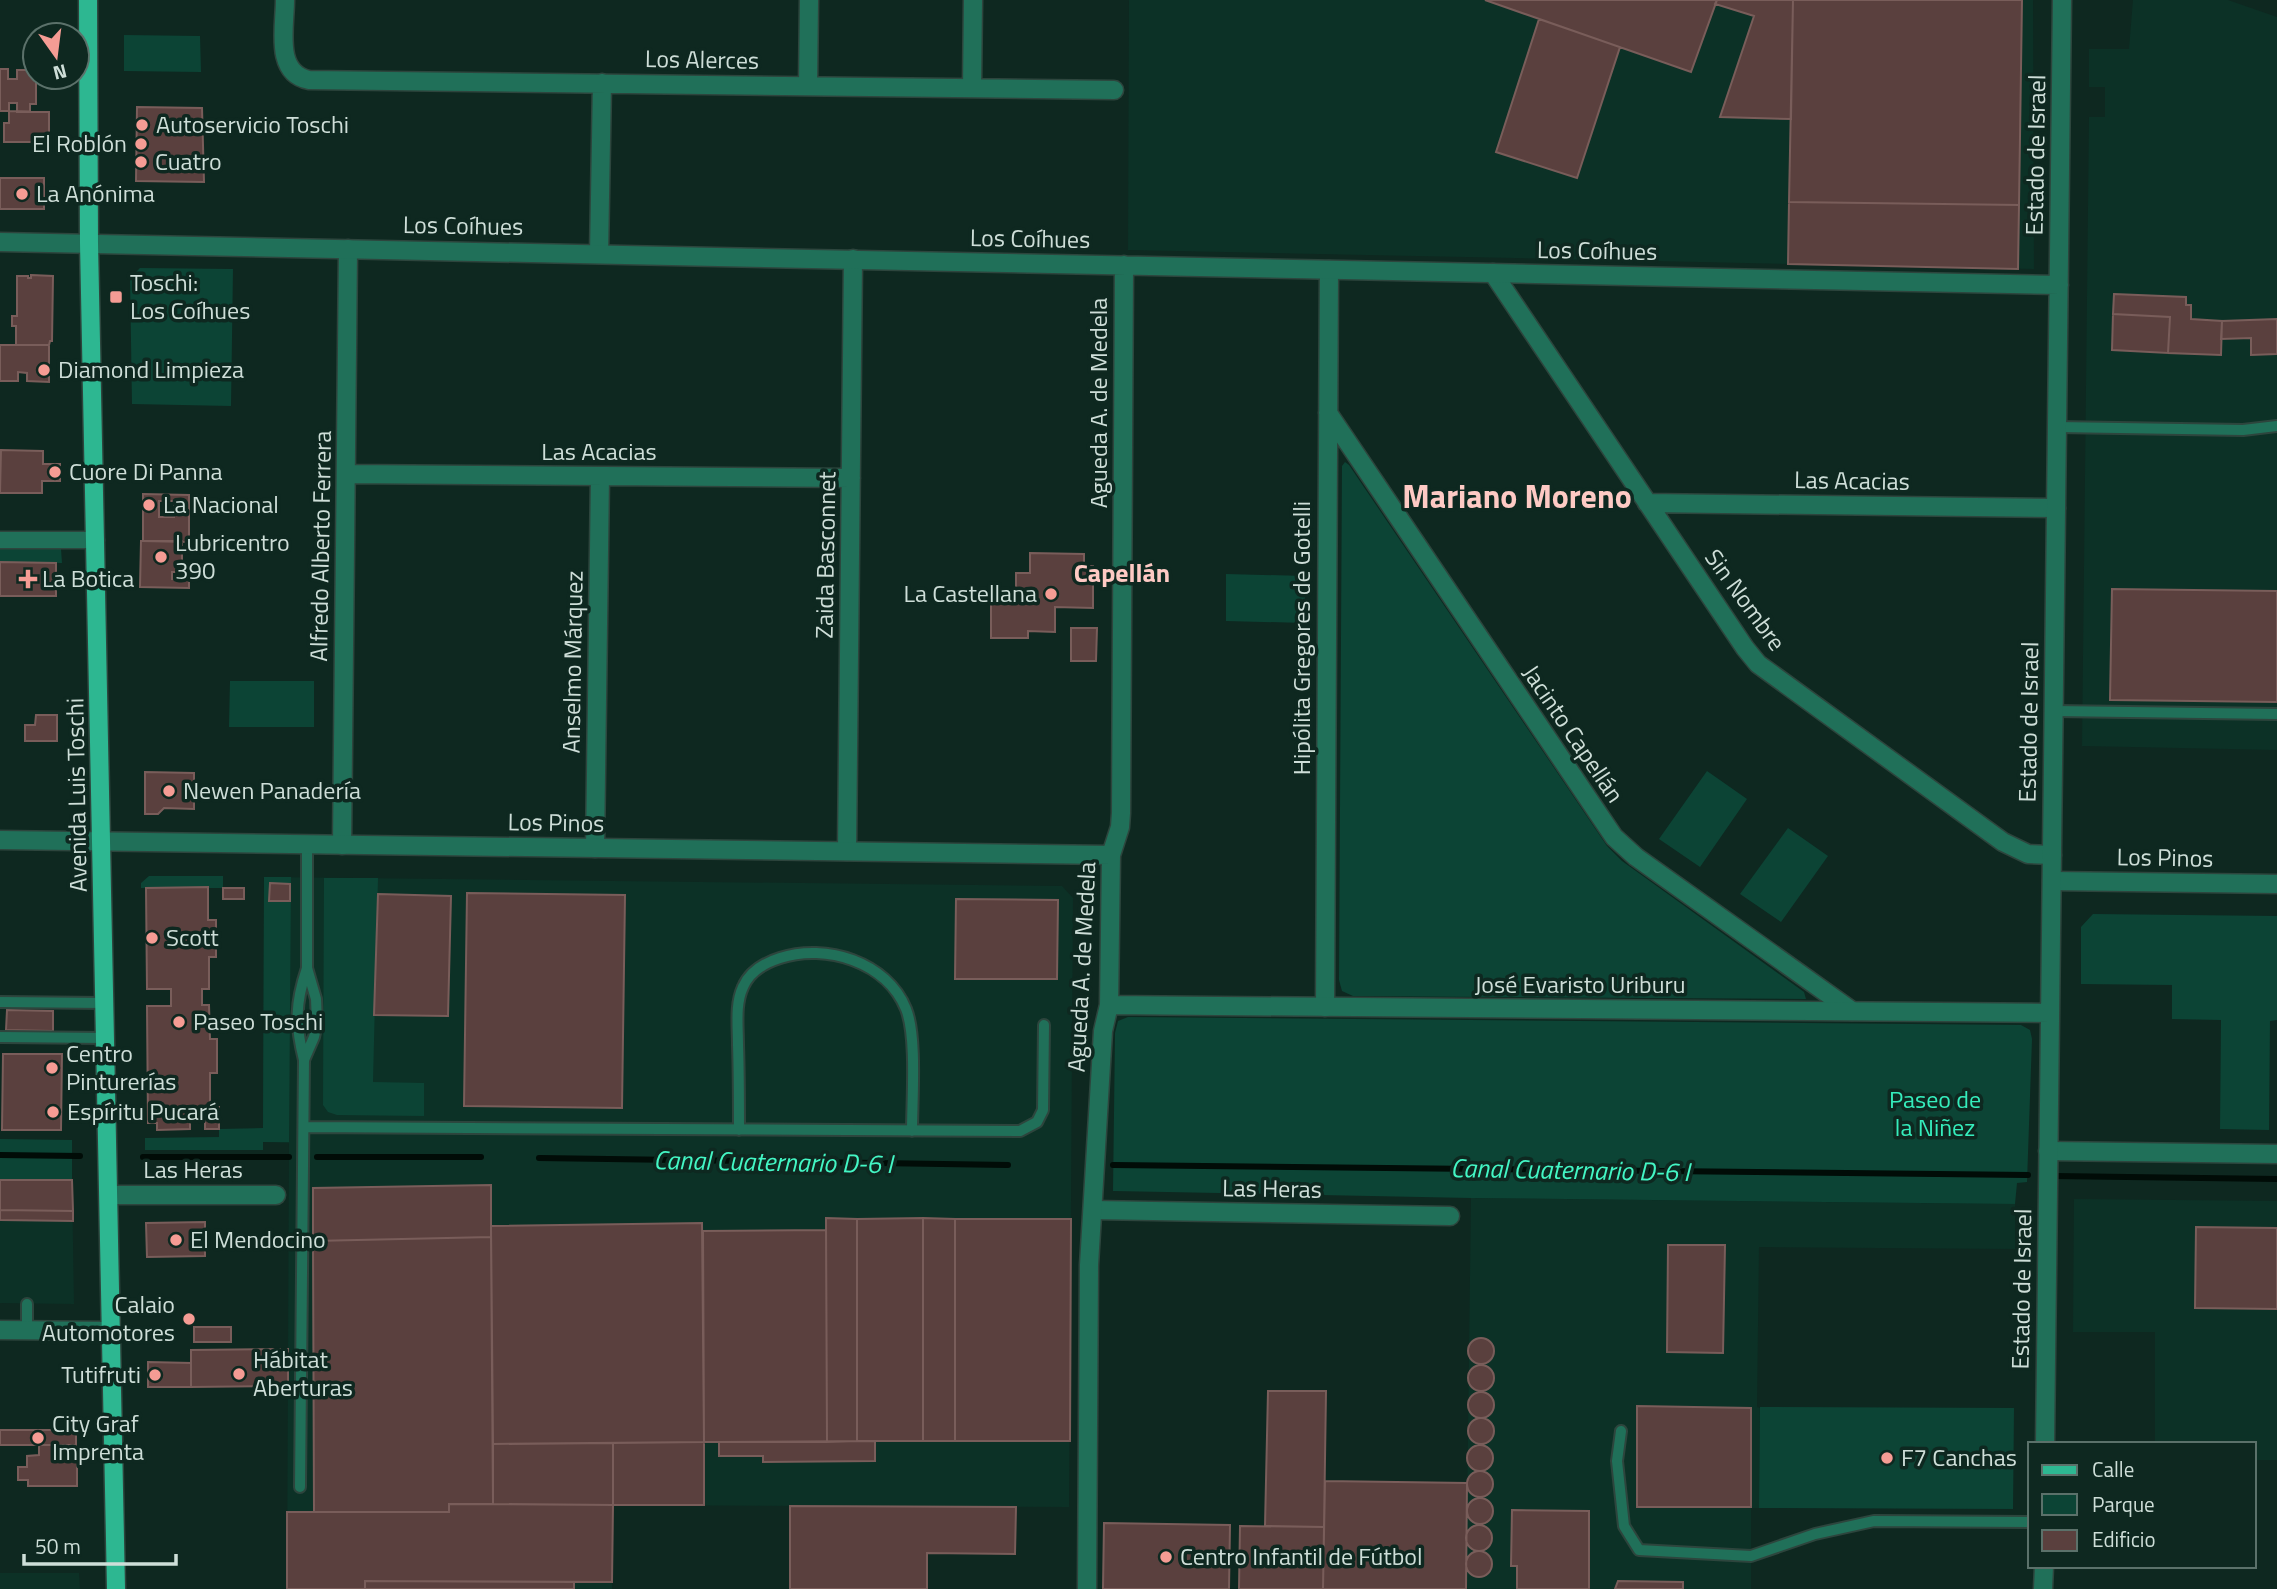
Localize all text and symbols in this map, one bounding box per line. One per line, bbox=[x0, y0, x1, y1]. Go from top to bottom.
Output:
north arrow bbox=[21, 21, 91, 91]
street label: Los Alerces bbox=[645, 40, 759, 78]
text: N bbox=[50, 57, 70, 89]
street label: Estado de Israel bbox=[2016, 74, 2054, 236]
place label: Autoservicio Toschi bbox=[156, 106, 349, 142]
marker: Autoservicio Toschi bbox=[134, 117, 150, 133]
place label: El Roblón bbox=[32, 125, 127, 161]
marker: El Roblón bbox=[133, 136, 149, 152]
place label: Cuatro bbox=[155, 143, 222, 179]
marker: Cuatro bbox=[133, 154, 149, 170]
place label: La Anónima bbox=[36, 175, 155, 211]
marker: La Anónima bbox=[14, 186, 30, 202]
street label: Los Coíhues bbox=[403, 206, 524, 244]
street label: Los Coíhues bbox=[970, 219, 1091, 257]
street label: Los Coíhues bbox=[1537, 231, 1658, 269]
place label: Toschi: Los Coíhues bbox=[130, 264, 250, 328]
marker: Toschi: Los Coíhues bbox=[108, 289, 124, 305]
street label: Agueda A. de Medela bbox=[1080, 298, 1116, 508]
place label: Diamond Limpieza bbox=[58, 351, 244, 387]
marker: Diamond Limpieza bbox=[36, 362, 52, 378]
street label: Alfredo Alberto Ferrera bbox=[300, 430, 340, 662]
street label: Las Acacias bbox=[541, 433, 657, 469]
place label: Cuore Di Panna bbox=[69, 453, 223, 489]
street label: Las Acacias bbox=[1794, 461, 1910, 499]
marker: Cuore Di Panna bbox=[47, 464, 63, 480]
street label: Zaida Basconnet bbox=[806, 470, 844, 639]
district label: Mariano Moreno bbox=[1402, 472, 1632, 520]
place label: La Nacional bbox=[163, 486, 279, 522]
marker: La Nacional bbox=[141, 497, 157, 513]
street label: Hipólita Gregores de Gotelli bbox=[1283, 501, 1319, 775]
place label: Lubricentro 390 bbox=[175, 524, 290, 588]
street label: Sin Nombre bbox=[1697, 541, 1795, 658]
marker: Lubricentro 390 bbox=[153, 549, 169, 565]
district label: Capellán bbox=[1074, 553, 1170, 592]
place label: La Botica bbox=[42, 560, 134, 596]
street label: Anselmo Márquez bbox=[552, 570, 592, 754]
marker: La Botica bbox=[20, 571, 36, 587]
place label: La Castellana bbox=[903, 575, 1037, 611]
marker: La Castellana bbox=[1043, 586, 1059, 602]
street label: Estado de Israel bbox=[2009, 641, 2047, 803]
street label: Jacinto Capellán bbox=[1514, 657, 1633, 810]
street label: Avenida Luis Toschi bbox=[56, 698, 96, 892]
place label: Newen Panadería bbox=[183, 772, 361, 808]
marker: Newen Panadería bbox=[161, 783, 177, 799]
street label: Los Pinos bbox=[507, 803, 605, 841]
street label: Los Pinos bbox=[2116, 838, 2214, 876]
street label: Agueda A. de Medela bbox=[1058, 861, 1104, 1073]
place label: Scott bbox=[166, 919, 219, 955]
marker: Scott bbox=[144, 930, 160, 946]
street label: José Evaristo Uriburu bbox=[1475, 966, 1685, 1002]
place label: Paseo Toschi bbox=[193, 1003, 323, 1039]
marker: Paseo Toschi bbox=[171, 1014, 187, 1030]
place label: Centro Pinturerías bbox=[66, 1035, 176, 1099]
marker: Centro Pinturerías bbox=[44, 1060, 60, 1076]
park label: Paseo de la Niñez bbox=[1889, 1081, 1981, 1145]
place label: Espíritu Pucará bbox=[67, 1093, 219, 1129]
marker: Espíritu Pucará bbox=[45, 1104, 61, 1120]
water label: Canal Cuaternario D-6 I bbox=[653, 1140, 896, 1183]
water label: Canal Cuaternario D-6 I bbox=[1450, 1148, 1693, 1191]
street label: Las Heras bbox=[143, 1151, 243, 1187]
street label: Las Heras bbox=[1222, 1169, 1322, 1207]
street label: Estado de Israel bbox=[2002, 1208, 2040, 1370]
place label: El Mendocino bbox=[190, 1221, 326, 1257]
marker: El Mendocino bbox=[168, 1232, 184, 1248]
place label: Calaio Automotores bbox=[42, 1286, 175, 1350]
marker: Calaio Automotores bbox=[181, 1311, 197, 1327]
place label: Hábitat Aberturas bbox=[253, 1341, 353, 1405]
place label: Tutifruti bbox=[61, 1356, 141, 1392]
marker: Hábitat Aberturas bbox=[231, 1366, 247, 1382]
marker: Tutifruti bbox=[147, 1367, 163, 1383]
place label: City Graf Imprenta bbox=[52, 1405, 144, 1469]
marker: City Graf Imprenta bbox=[30, 1430, 46, 1446]
place label: F7 Canchas bbox=[1901, 1439, 2017, 1475]
legend bbox=[2028, 1442, 2256, 1568]
marker: F7 Canchas bbox=[1879, 1450, 1895, 1466]
text: Calle bbox=[2092, 1453, 2134, 1485]
text: Parque bbox=[2092, 1488, 2155, 1520]
scale bar bbox=[24, 1522, 177, 1566]
text: Edificio bbox=[2092, 1523, 2156, 1555]
text: 50 m bbox=[35, 1530, 81, 1562]
place label: Centro Infantil de Fútbol bbox=[1180, 1538, 1423, 1574]
marker: Centro Infantil de Fútbol bbox=[1158, 1549, 1174, 1565]

